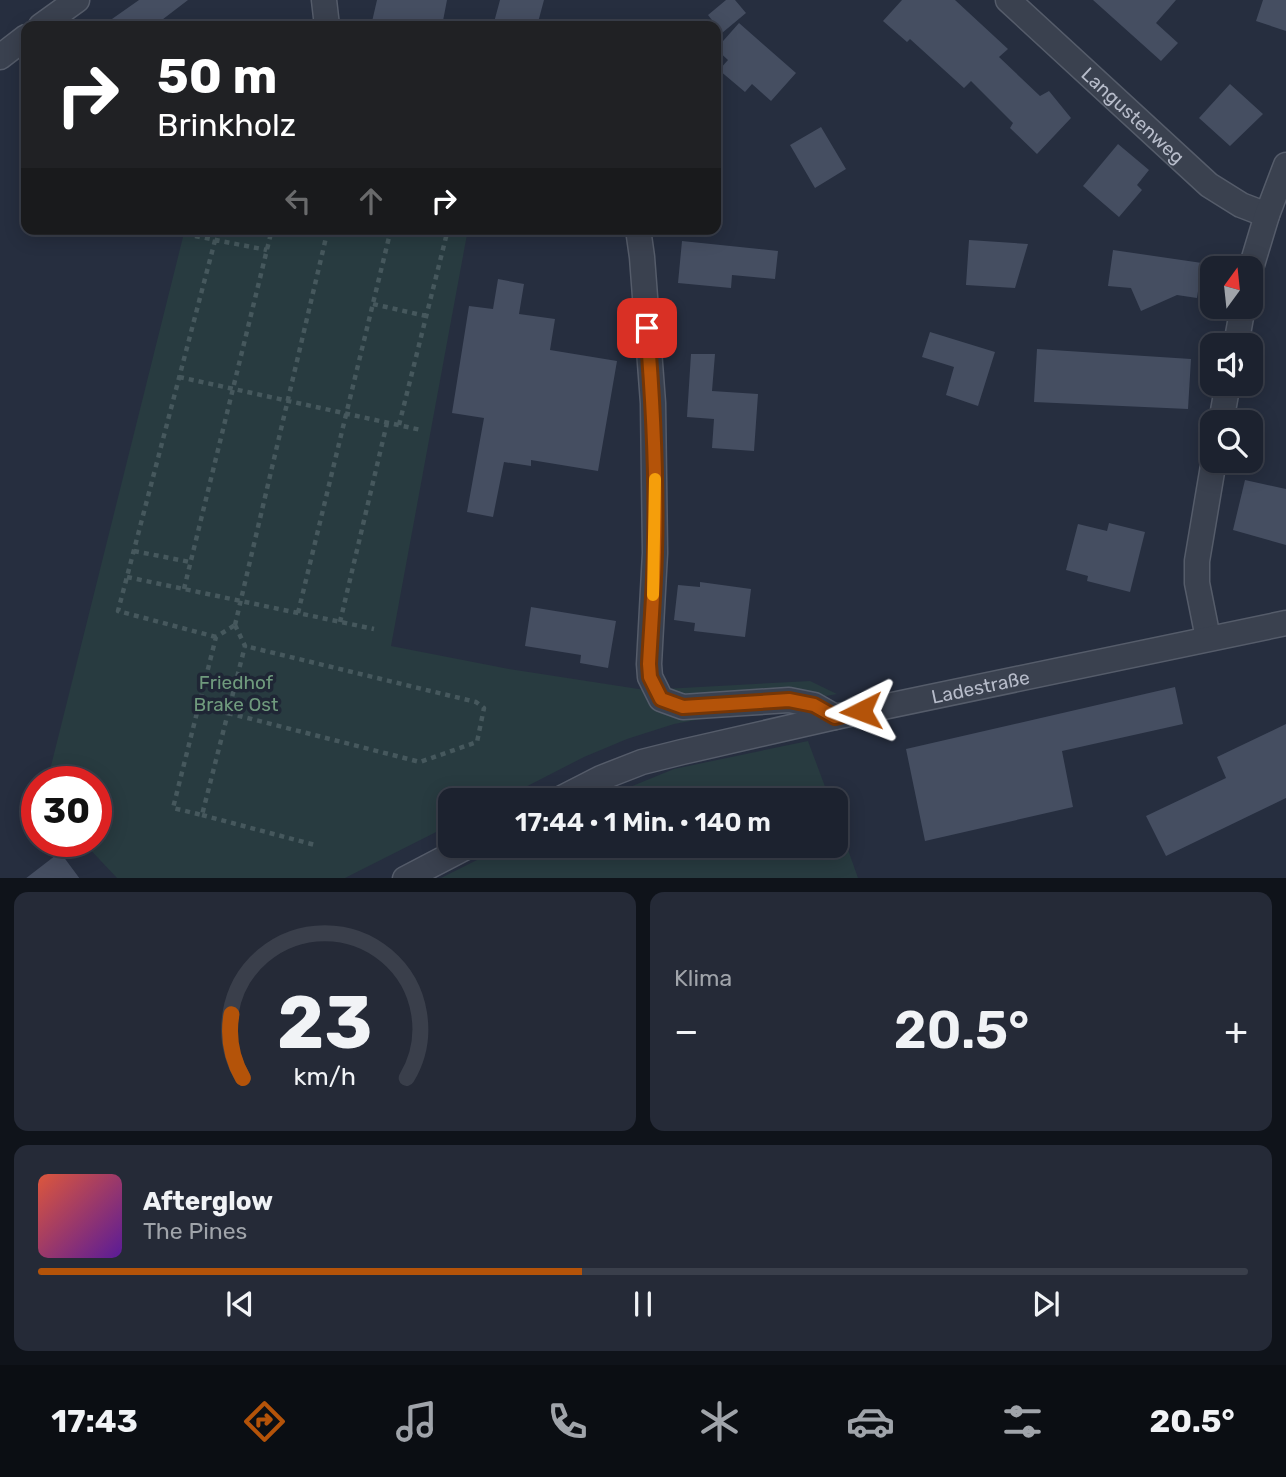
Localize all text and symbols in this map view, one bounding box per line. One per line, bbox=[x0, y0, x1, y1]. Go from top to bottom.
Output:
text: 50 m bbox=[157, 47, 277, 105]
icon: right bbox=[42, 49, 133, 140]
street label: Langustenweg bbox=[1077, 62, 1189, 168]
text: Brinkholz bbox=[157, 106, 296, 144]
icon: left bbox=[279, 182, 317, 220]
icon: ahead bbox=[352, 182, 390, 220]
icon: right bbox=[425, 182, 463, 220]
north arrow bbox=[1200, 256, 1264, 318]
map controls bbox=[1200, 256, 1263, 473]
pin bbox=[617, 298, 677, 358]
icon: arrive bbox=[628, 309, 666, 347]
button: sound bbox=[1200, 333, 1263, 396]
button: search bbox=[1200, 410, 1263, 473]
street label: Ladestraße bbox=[929, 665, 1032, 708]
park label: Friedhof Brake Ost bbox=[194, 671, 279, 716]
position arrow bbox=[824, 674, 898, 748]
speed limit sign: 30 bbox=[21, 766, 112, 857]
text: 17:44 · 1 Min. · 140 m bbox=[515, 807, 771, 838]
text: Klima bbox=[674, 964, 732, 992]
text: 23 bbox=[277, 980, 373, 1066]
text: 20.5° bbox=[894, 999, 1029, 1061]
text: − bbox=[674, 1008, 699, 1054]
text: + bbox=[1224, 1008, 1248, 1054]
text: km/h bbox=[294, 1061, 356, 1090]
text: Afterglow bbox=[143, 1186, 273, 1217]
text: The Pines bbox=[143, 1217, 247, 1245]
icon: previous bbox=[221, 1285, 259, 1323]
icon: pause bbox=[624, 1285, 662, 1323]
icon: next bbox=[1027, 1285, 1065, 1323]
icon: directions bbox=[240, 1397, 289, 1446]
icon: music bbox=[392, 1397, 441, 1446]
icon: phone bbox=[543, 1397, 592, 1446]
icon: climate bbox=[695, 1397, 744, 1446]
icon: car bbox=[846, 1397, 895, 1446]
icon: filters bbox=[998, 1397, 1047, 1446]
text: 17:43 bbox=[51, 1402, 138, 1440]
text: 20.5° bbox=[1149, 1402, 1235, 1440]

